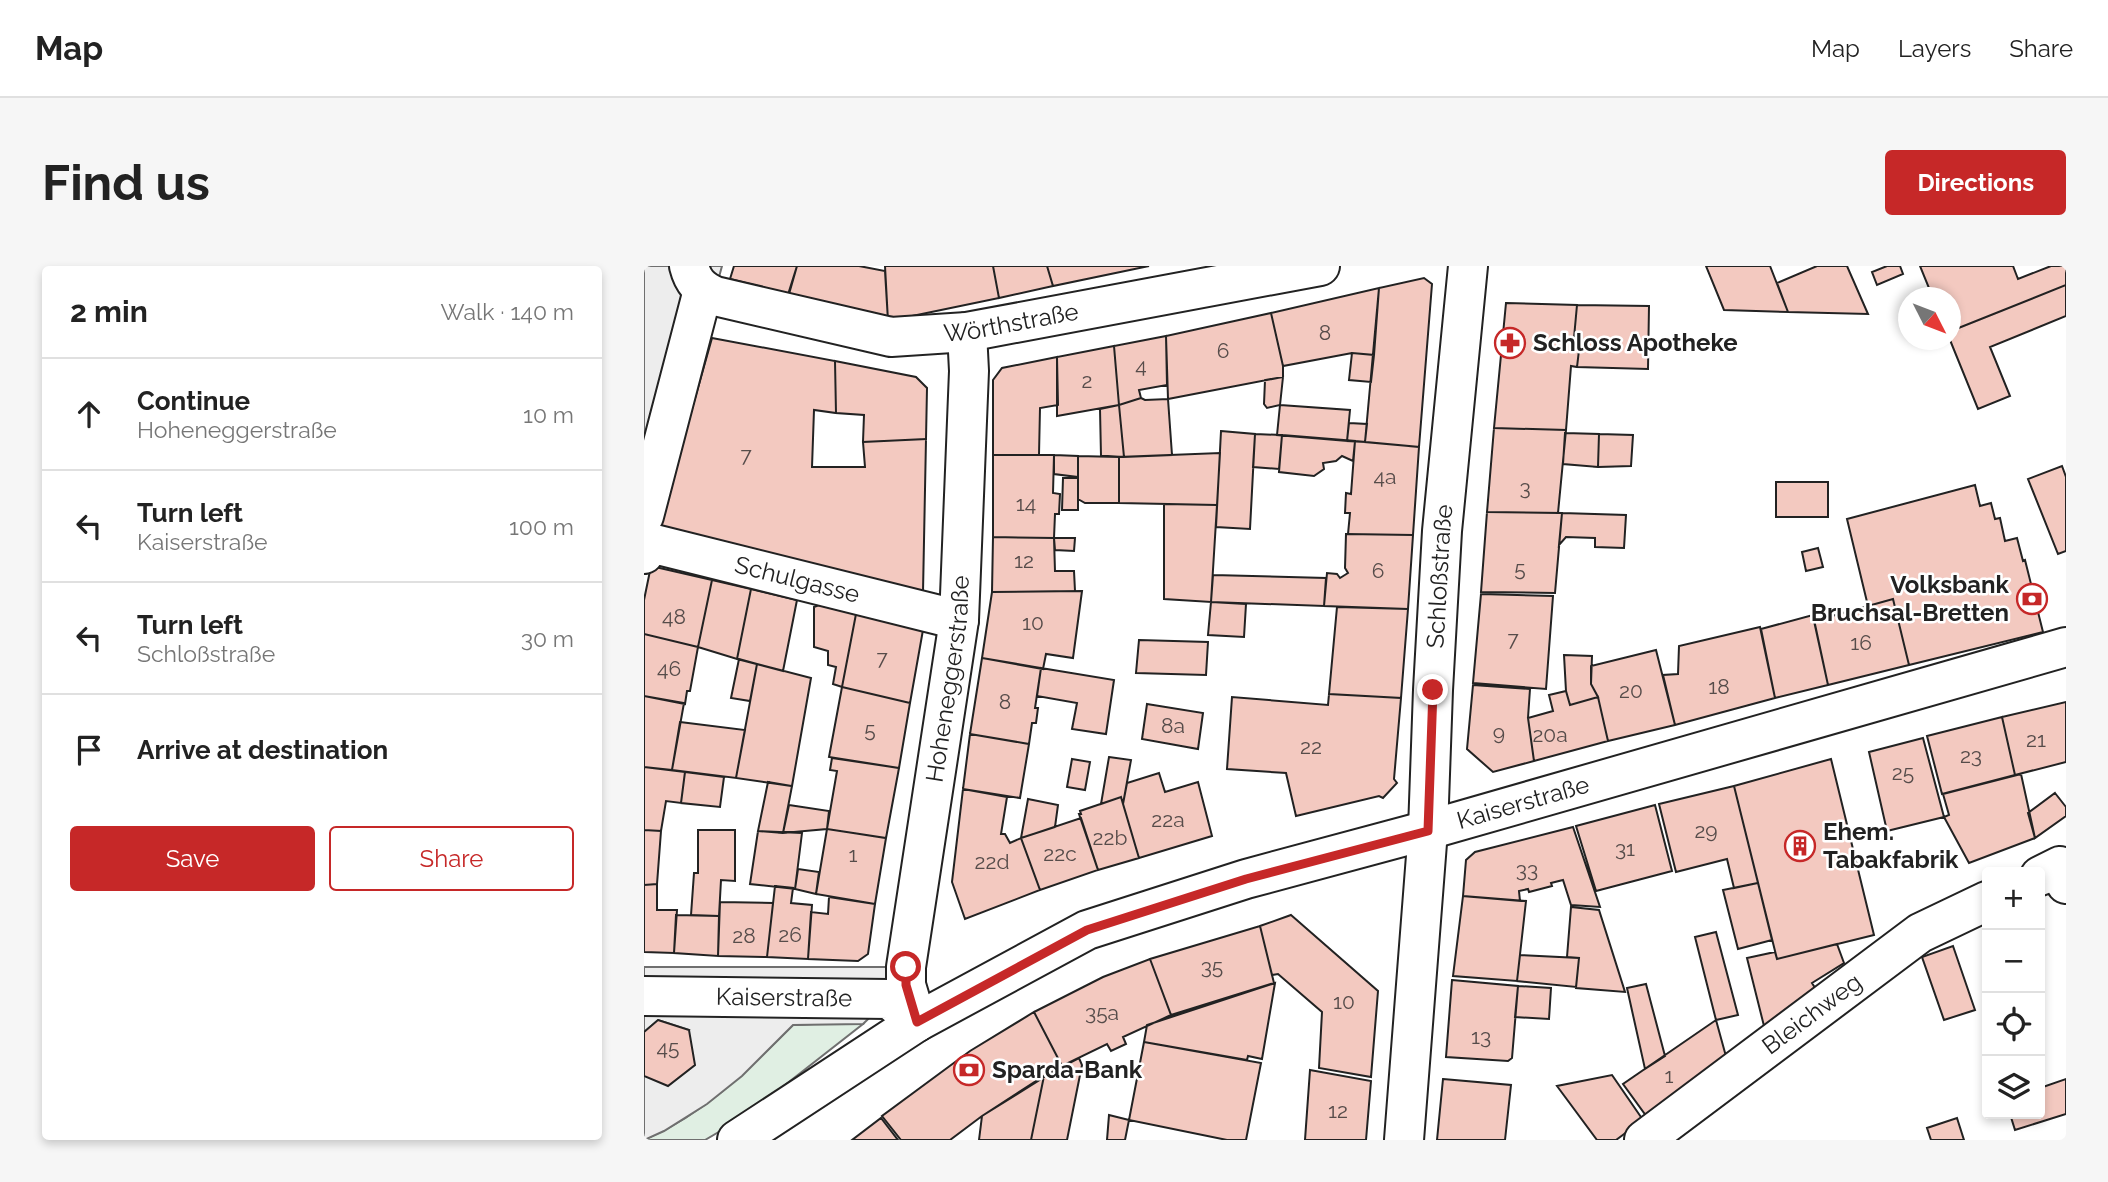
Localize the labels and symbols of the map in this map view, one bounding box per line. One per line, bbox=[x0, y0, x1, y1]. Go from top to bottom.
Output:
north arrow bbox=[1898, 287, 1961, 350]
street label: Wörthstraße bbox=[942, 296, 1081, 348]
house number: 8 bbox=[1319, 320, 1331, 345]
pharmacy icon: Schloss Apotheke bbox=[1493, 326, 1527, 360]
place label: Schloss Apotheke bbox=[1533, 328, 1738, 357]
house number: 6 bbox=[1217, 338, 1229, 363]
house number: 4 bbox=[1135, 353, 1147, 378]
house number: 2 bbox=[1082, 368, 1092, 393]
house number: 7 bbox=[740, 442, 752, 467]
house number: 4a bbox=[1374, 464, 1396, 489]
house number: 3 bbox=[1519, 475, 1531, 500]
house number: 14 bbox=[1016, 491, 1036, 516]
street label: Schloßstraße bbox=[1420, 503, 1459, 649]
house number: 12 bbox=[1014, 548, 1034, 573]
street label: Schulgasse bbox=[732, 550, 863, 609]
house number: 5 bbox=[1514, 556, 1526, 581]
house number: 6 bbox=[1372, 558, 1384, 583]
place label: Volksbank Bruchsal-Bretten bbox=[1811, 570, 2010, 627]
street label: Hoheneggerstraße bbox=[919, 575, 975, 784]
bank icon: Volksbank Bruchsal-Bretten bbox=[2015, 582, 2049, 616]
house number: 48 bbox=[662, 604, 686, 629]
house number: 10 bbox=[1022, 610, 1044, 635]
house number: 7 bbox=[1507, 626, 1519, 651]
house number: 16 bbox=[1850, 630, 1872, 655]
house number: 7 bbox=[876, 645, 888, 670]
house number: 46 bbox=[657, 656, 681, 681]
route end bbox=[1417, 674, 1448, 705]
house number: 18 bbox=[1708, 674, 1730, 699]
house number: 20 bbox=[1619, 678, 1643, 703]
house number: 8 bbox=[999, 689, 1011, 714]
house number: 8a bbox=[1161, 713, 1185, 738]
house number: 5 bbox=[864, 717, 876, 742]
house number: 9 bbox=[1493, 720, 1505, 745]
house number: 20a bbox=[1532, 722, 1568, 747]
house number: 21 bbox=[2026, 727, 2046, 752]
house number: 22 bbox=[1300, 734, 1322, 759]
house number: 23 bbox=[1960, 743, 1982, 768]
house number: 25 bbox=[1892, 760, 1914, 785]
street label: Kaiserstraße bbox=[1454, 769, 1593, 835]
house number: 22a bbox=[1151, 807, 1185, 832]
place label: Ehem. Tabakfabrik bbox=[1823, 817, 1959, 874]
house number: 29 bbox=[1694, 818, 1718, 843]
house number: 22b bbox=[1093, 825, 1127, 850]
building icon: Ehem. Tabakfabrik bbox=[1783, 829, 1817, 863]
house number: 31 bbox=[1615, 836, 1635, 861]
house number: 22c bbox=[1043, 841, 1077, 866]
house number: 1 bbox=[849, 842, 858, 867]
house number: 22d bbox=[975, 849, 1009, 874]
house number: 33 bbox=[1516, 857, 1538, 882]
house number: 26 bbox=[778, 922, 802, 947]
house number: 28 bbox=[732, 923, 756, 948]
route start bbox=[890, 951, 921, 982]
house number: 35 bbox=[1201, 954, 1223, 979]
street label: Bleichweg bbox=[1756, 967, 1867, 1060]
street label: Kaiserstraße bbox=[716, 982, 852, 1013]
house number: 10 bbox=[1333, 989, 1355, 1014]
house number: 35a bbox=[1085, 1000, 1119, 1025]
house number: 13 bbox=[1471, 1024, 1491, 1049]
house number: 45 bbox=[657, 1035, 679, 1060]
bank icon: Sparda-Bank bbox=[952, 1053, 986, 1087]
place label: Sparda-Bank bbox=[992, 1055, 1143, 1084]
house number: 1 bbox=[1665, 1063, 1674, 1088]
house number: 12 bbox=[1328, 1098, 1348, 1123]

